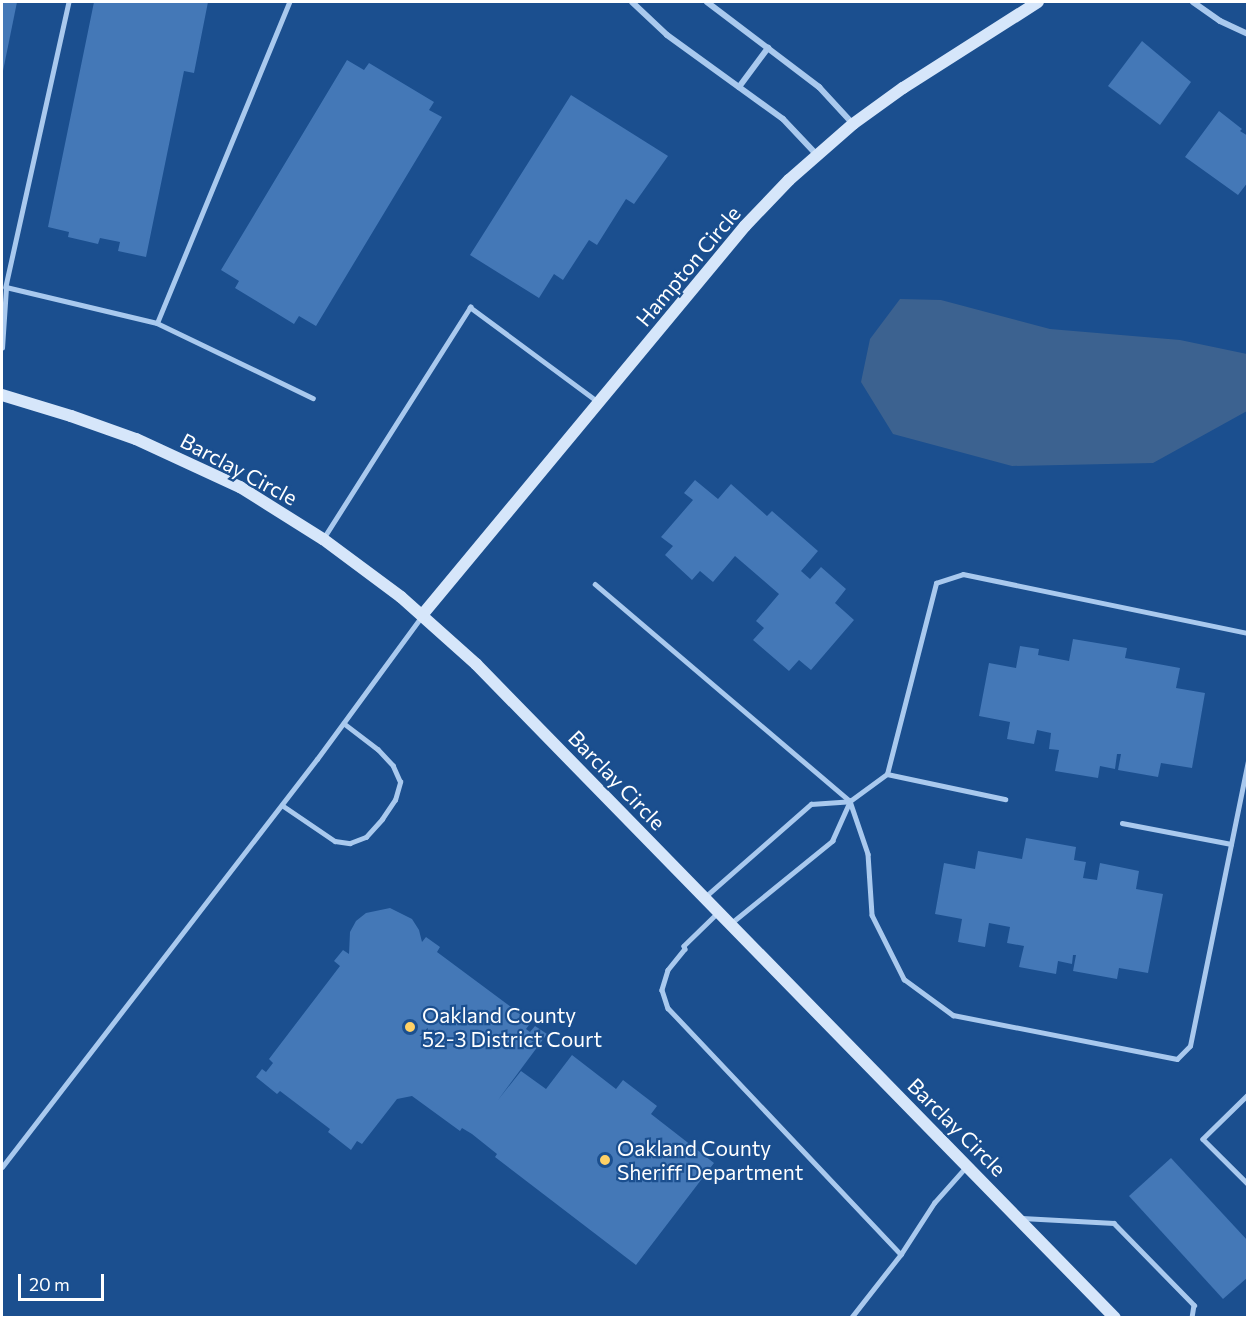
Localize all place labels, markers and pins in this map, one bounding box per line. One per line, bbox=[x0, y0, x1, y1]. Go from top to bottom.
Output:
place label: Oakland County 52-3 District Court bbox=[422, 1002, 602, 1052]
marker: Oakland County 52-3 District Court bbox=[403, 1020, 417, 1034]
place label: Oakland County Sheriff Department bbox=[617, 1135, 803, 1185]
marker: Oakland County Sheriff Department bbox=[598, 1153, 612, 1167]

